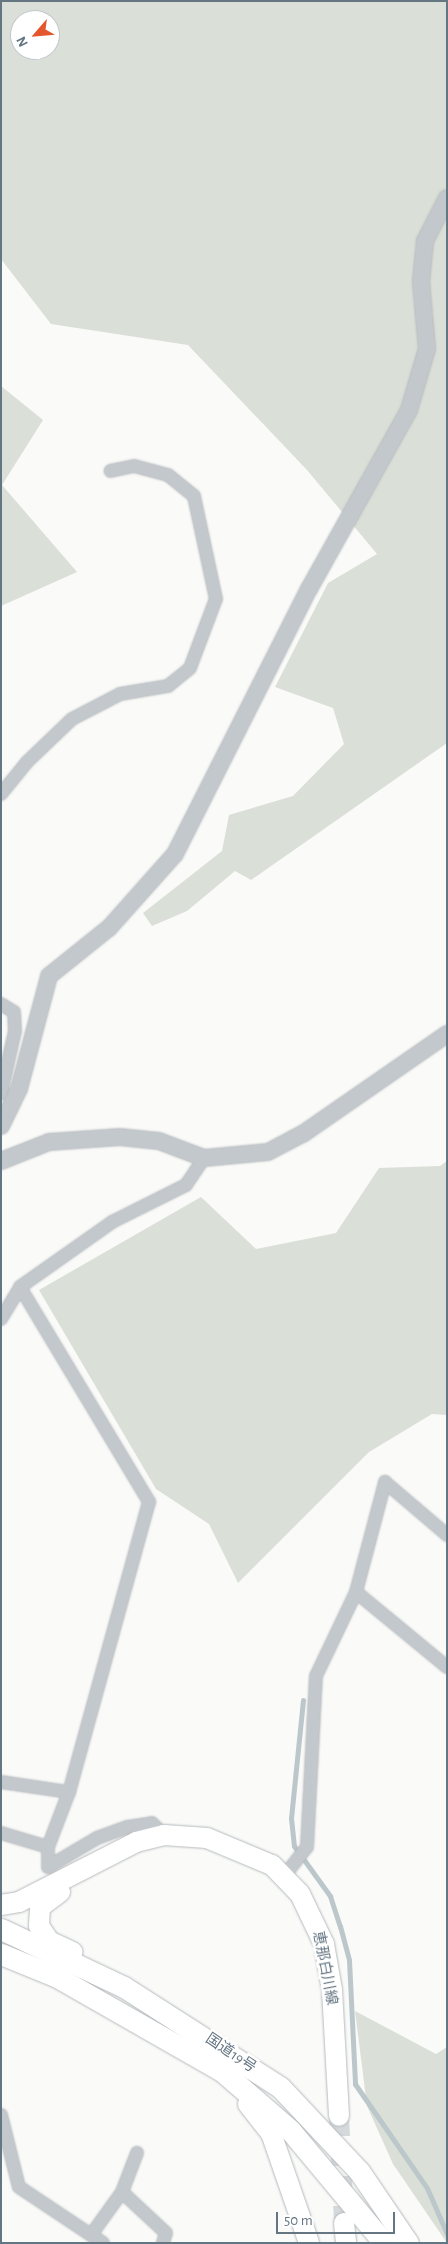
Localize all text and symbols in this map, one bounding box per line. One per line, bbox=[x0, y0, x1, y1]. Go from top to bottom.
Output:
north arrow bbox=[10, 10, 60, 60]
text: N bbox=[14, 34, 31, 49]
street label: 恵那白川線 bbox=[309, 1929, 341, 2007]
street label: 国道19号 bbox=[202, 2030, 260, 2076]
scale bar bbox=[278, 2202, 397, 2234]
text: 50 m bbox=[284, 2213, 313, 2228]

